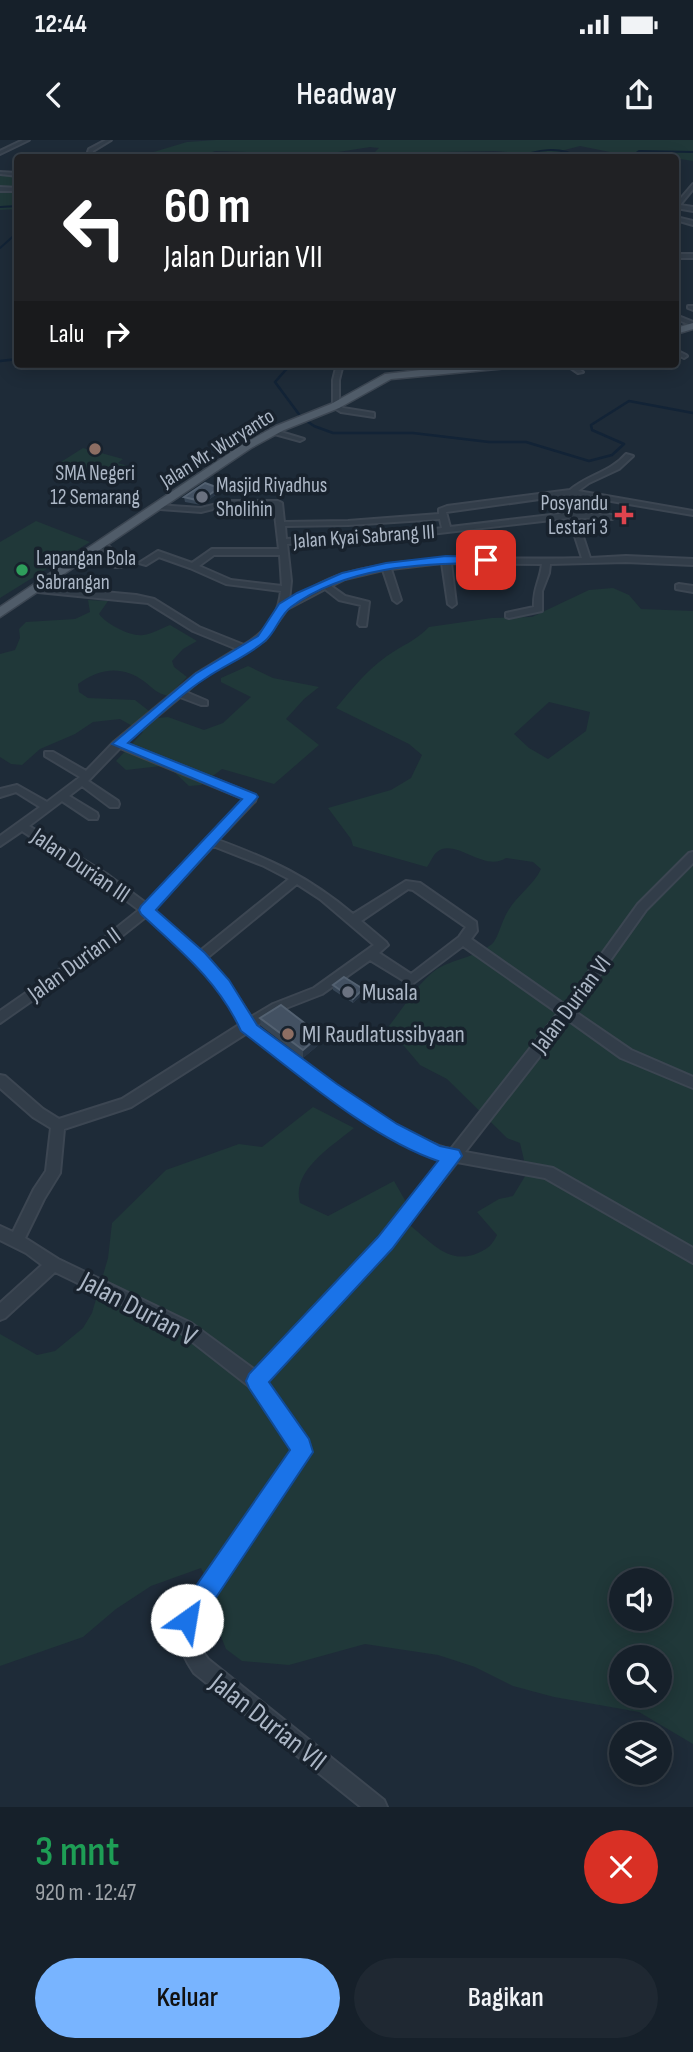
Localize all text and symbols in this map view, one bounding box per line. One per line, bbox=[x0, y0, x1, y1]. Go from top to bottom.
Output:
text: 12:44 bbox=[35, 9, 87, 40]
text: Headway bbox=[296, 75, 397, 114]
icon: back bbox=[35, 76, 73, 114]
icon: share bbox=[620, 76, 658, 114]
text: 60 m bbox=[164, 178, 251, 237]
icon: left bbox=[49, 182, 140, 273]
text: Jalan Durian VII bbox=[164, 238, 323, 277]
icon: right bbox=[98, 315, 136, 353]
text: Lalu bbox=[49, 319, 84, 350]
street label: Jalan Mr. Wuryanto bbox=[155, 403, 279, 494]
marker: SMA Negeri 12 Semarang bbox=[87, 441, 103, 457]
place label: SMA Negeri 12 Semarang bbox=[50, 461, 140, 510]
place label: Masjid Riyadhus Sholihin bbox=[216, 473, 327, 522]
marker: Masjid Riyadhus Sholihin bbox=[194, 489, 210, 505]
place label: Posyandu Lestari 3 bbox=[541, 491, 608, 540]
marker: Posyandu Lestari 3 bbox=[614, 505, 634, 525]
street label: Jalan Kyai Sabrang III bbox=[291, 519, 436, 554]
pin bbox=[456, 530, 516, 590]
icon: arrive bbox=[467, 541, 505, 579]
place label: Lapangan Bola Sabrangan bbox=[36, 546, 136, 595]
marker: Lapangan Bola Sabrangan bbox=[14, 562, 30, 578]
street label: Jalan Durian III bbox=[25, 821, 136, 909]
street label: Jalan Durian II bbox=[21, 921, 127, 1009]
street label: Jalan Durian VI bbox=[525, 950, 617, 1059]
place label: Musala bbox=[362, 978, 418, 1007]
marker: Musala bbox=[340, 984, 356, 1000]
place label: MI Raudlatussibyaan bbox=[302, 1020, 465, 1049]
marker: MI Raudlatussibyaan bbox=[280, 1026, 296, 1042]
street label: Jalan Durian V bbox=[73, 1264, 203, 1354]
map controls bbox=[609, 1568, 672, 1785]
button: sound bbox=[609, 1568, 672, 1631]
position arrow bbox=[150, 1583, 224, 1657]
button: search bbox=[609, 1645, 672, 1708]
street label: Jalan Durian VII bbox=[202, 1666, 333, 1778]
button: layers bbox=[609, 1722, 672, 1785]
text: 3 mnt bbox=[35, 1827, 119, 1878]
button: close bbox=[584, 1830, 658, 1904]
text: 920 m · 12:47 bbox=[35, 1879, 136, 1907]
button: Keluar bbox=[35, 1958, 340, 2038]
button: Bagikan bbox=[354, 1958, 658, 2038]

